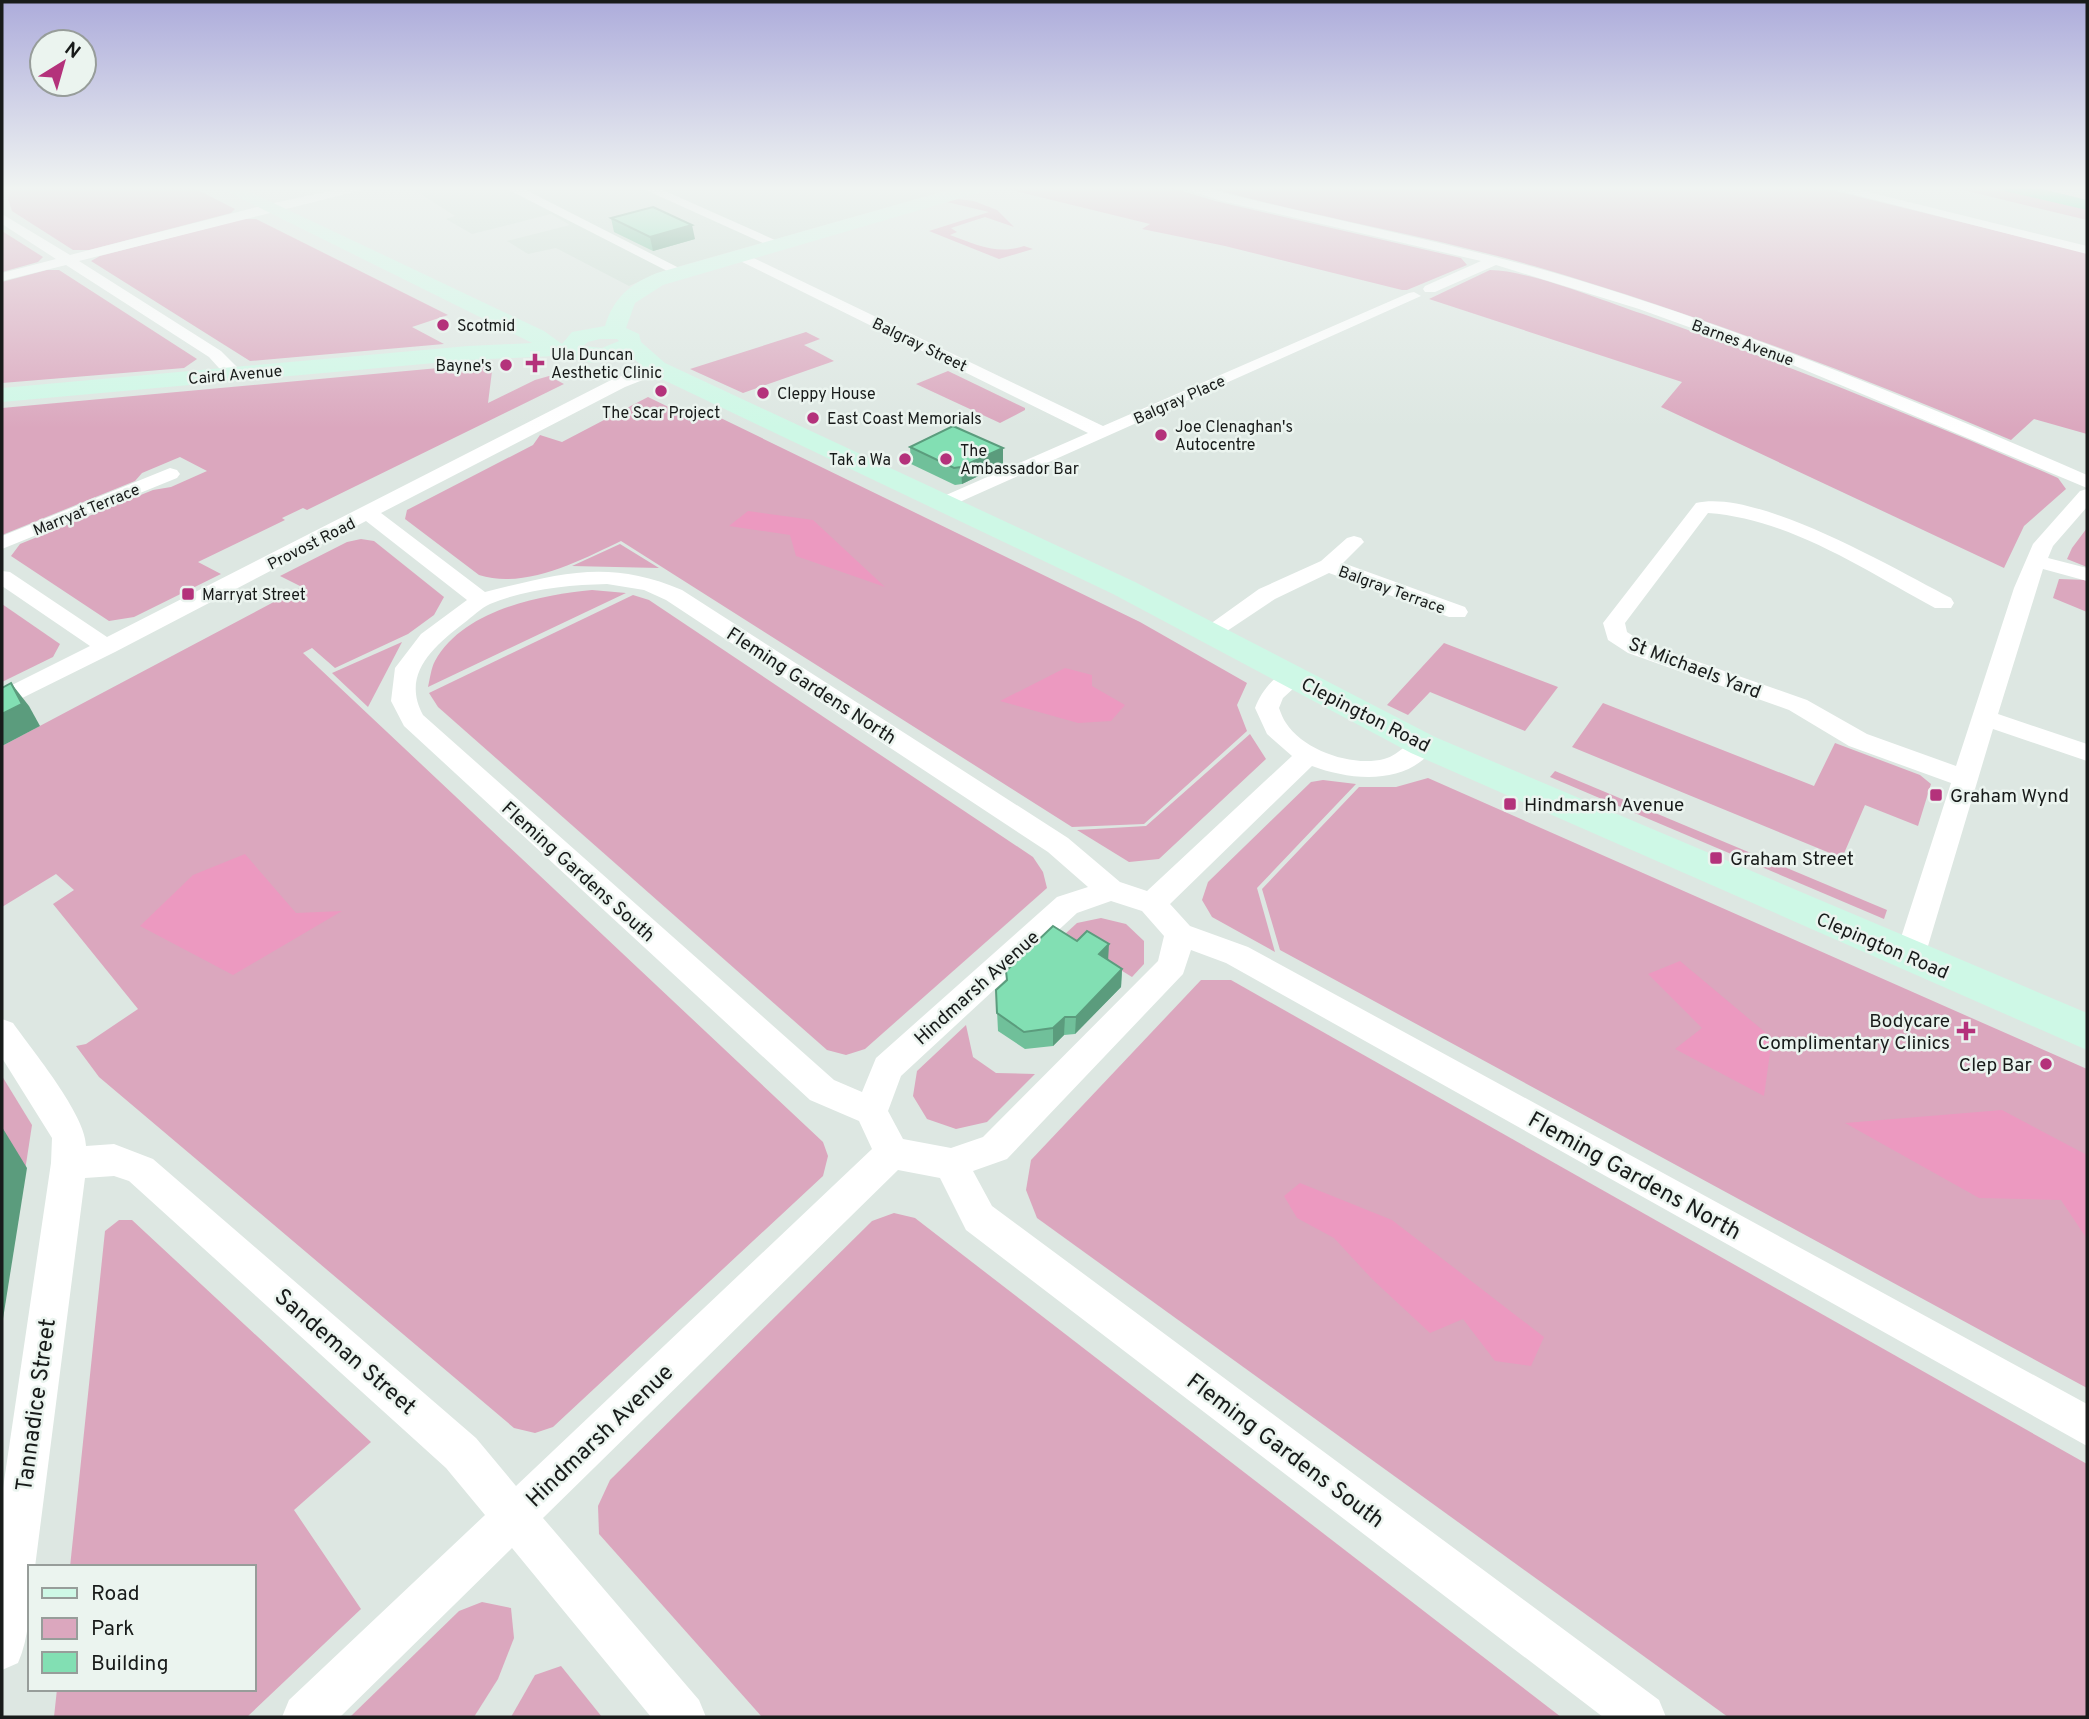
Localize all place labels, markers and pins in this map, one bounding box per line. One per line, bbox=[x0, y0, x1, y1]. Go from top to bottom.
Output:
marker: Scotmid bbox=[435, 317, 451, 333]
place label: Scotmid bbox=[457, 317, 515, 337]
place label: Ula Duncan Aesthetic Clinic bbox=[551, 346, 662, 384]
marker: Ula Duncan Aesthetic Clinic bbox=[525, 353, 545, 373]
place label: Bayne's bbox=[436, 357, 492, 377]
marker: Bayne's bbox=[498, 357, 514, 373]
marker: The Scar Project bbox=[653, 383, 669, 399]
marker: Cleppy House bbox=[755, 385, 771, 401]
place label: Cleppy House bbox=[777, 385, 876, 405]
place label: The Scar Project bbox=[602, 404, 720, 424]
marker: East Coast Memorials bbox=[805, 410, 821, 426]
place label: East Coast Memorials bbox=[827, 410, 982, 430]
place label: Joe Clenaghan's Autocentre bbox=[1175, 418, 1293, 456]
marker: Joe Clenaghan's Autocentre bbox=[1153, 427, 1169, 443]
place label: The Ambassador Bar bbox=[960, 442, 1079, 480]
place label: Tak a Wa bbox=[829, 451, 891, 471]
marker: Tak a Wa bbox=[897, 451, 913, 467]
marker: The Ambassador Bar bbox=[938, 451, 954, 467]
marker: Marryat Street bbox=[180, 586, 196, 602]
place label: Marryat Street bbox=[202, 586, 306, 606]
place label: Graham Wynd bbox=[1950, 785, 2069, 809]
marker: Graham Wynd bbox=[1928, 787, 1944, 803]
place label: Hindmarsh Avenue bbox=[1524, 794, 1684, 818]
marker: Hindmarsh Avenue bbox=[1502, 796, 1518, 812]
place label: Graham Street bbox=[1730, 848, 1854, 872]
marker: Graham Street bbox=[1708, 850, 1724, 866]
place label: Bodycare Complimentary Clinics bbox=[1758, 1010, 1950, 1056]
marker: Bodycare Complimentary Clinics bbox=[1956, 1021, 1976, 1041]
place label: Clep Bar bbox=[1959, 1054, 2033, 1078]
marker: Clep Bar bbox=[2038, 1056, 2054, 1072]

